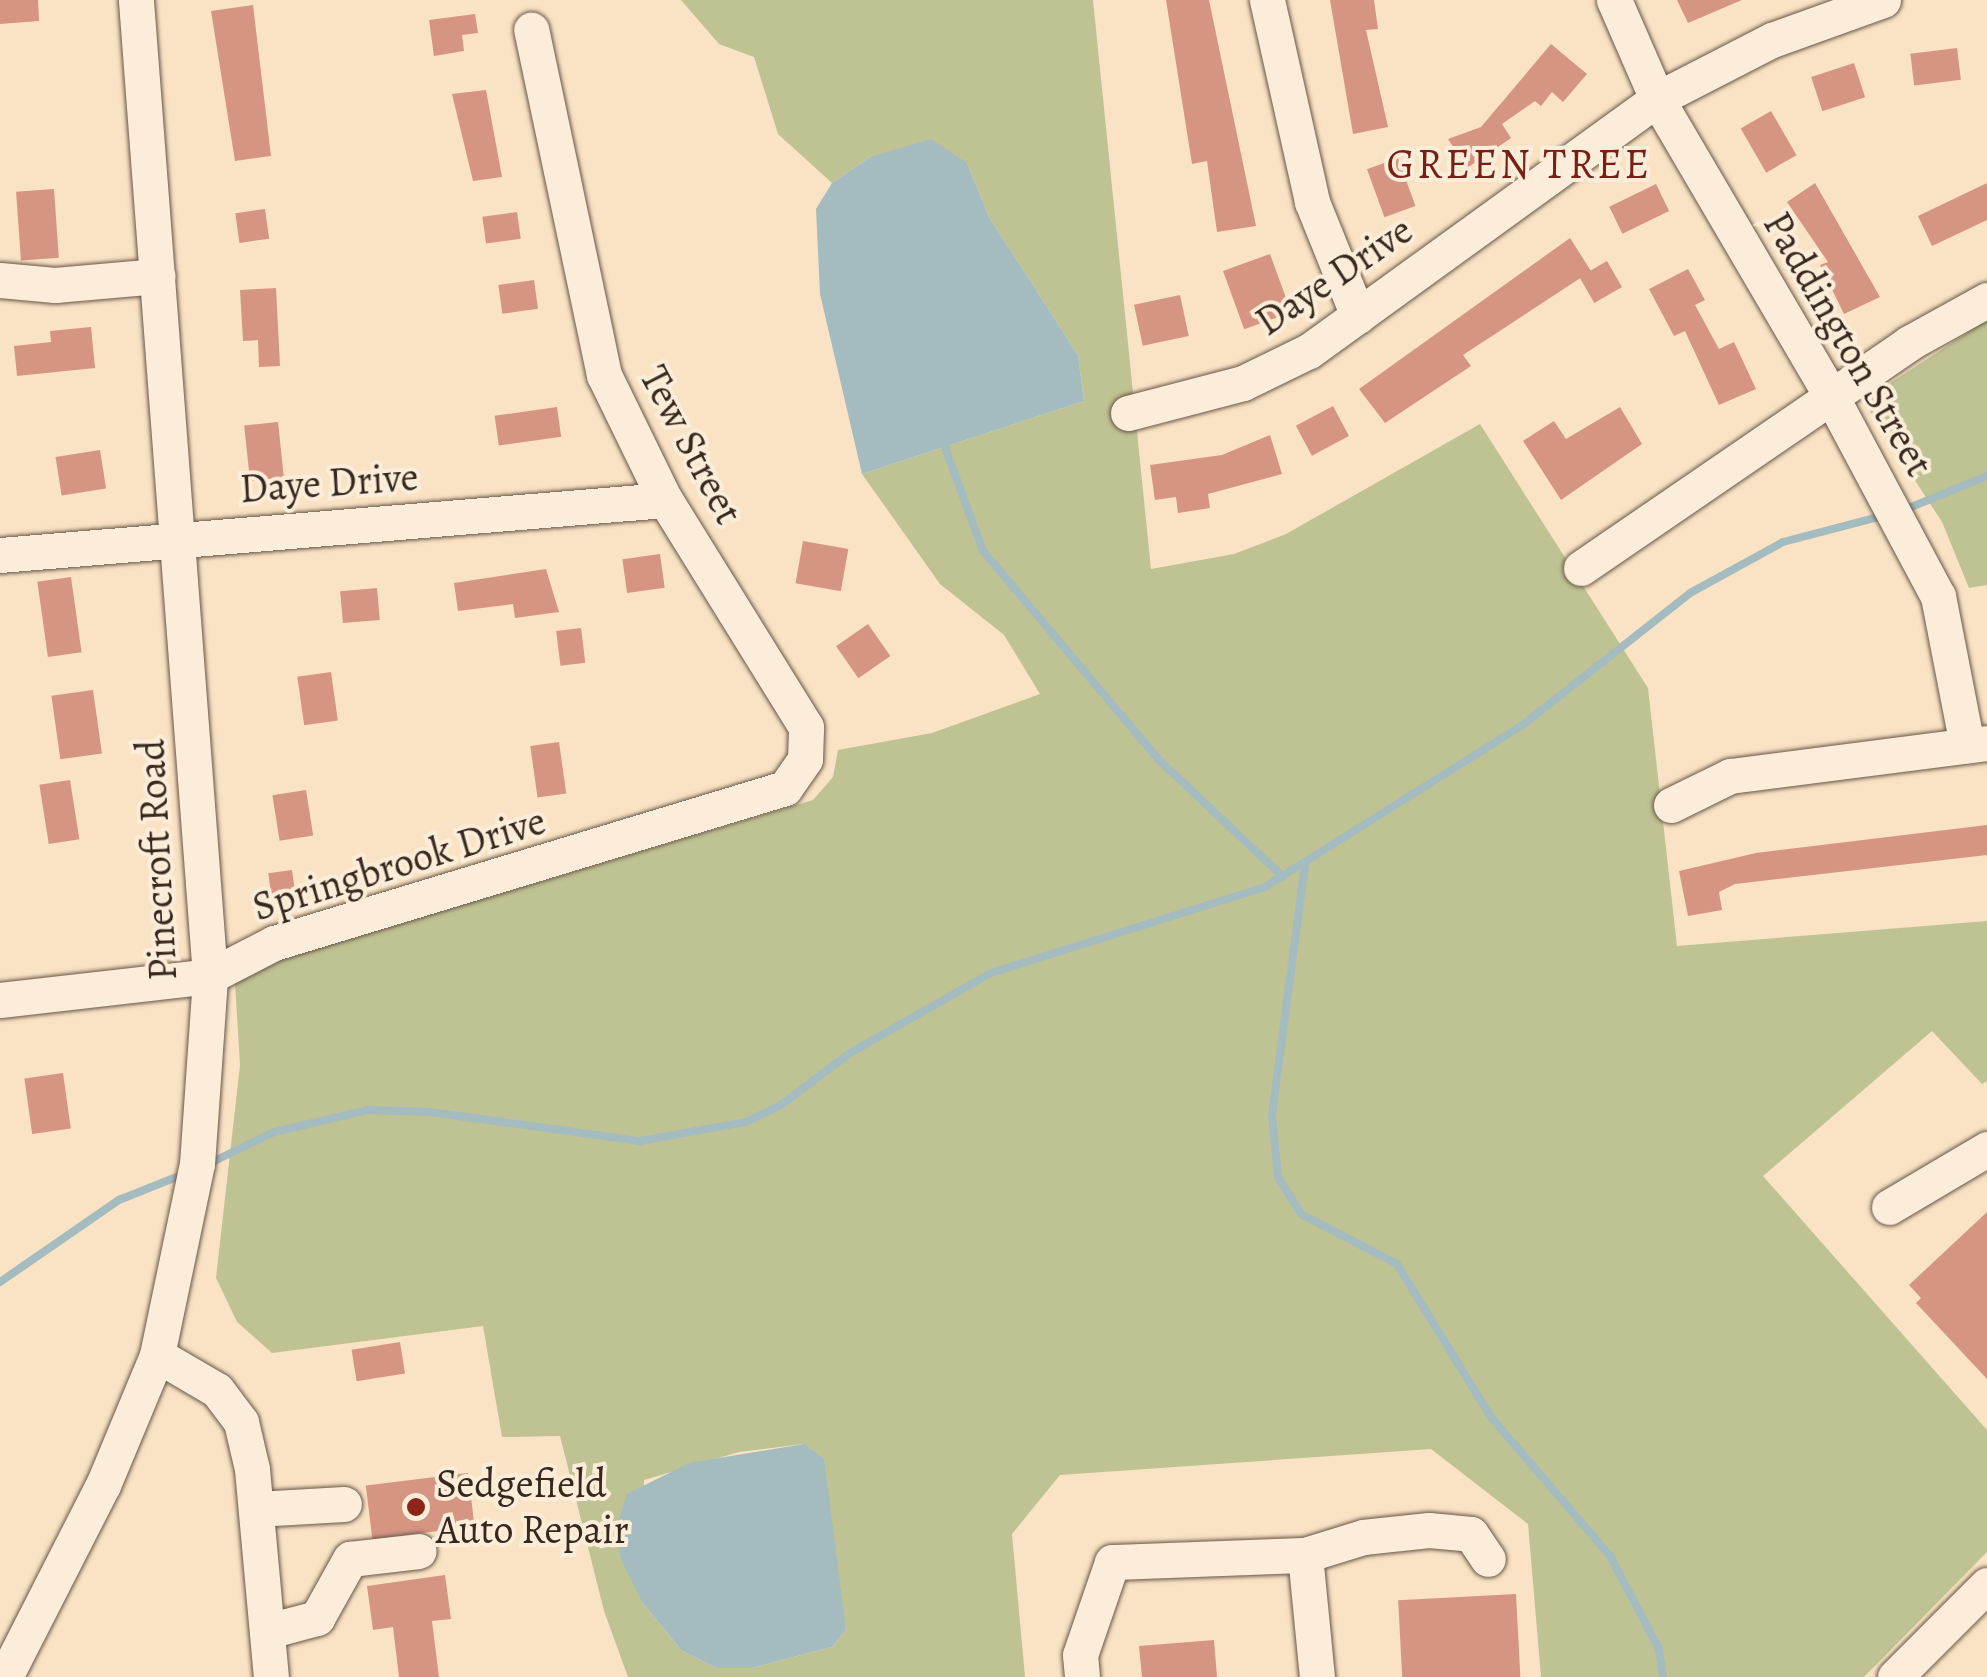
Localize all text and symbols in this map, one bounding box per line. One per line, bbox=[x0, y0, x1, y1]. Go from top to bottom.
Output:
district label: GREEN TREE bbox=[1386, 139, 1652, 189]
street label: Paddington Street bbox=[1753, 203, 1943, 485]
street label: Daye Drive bbox=[1246, 206, 1422, 346]
street label: Tew Street bbox=[629, 358, 753, 532]
street label: Daye Drive bbox=[238, 453, 420, 513]
street label: Pinecroft Road bbox=[127, 738, 187, 982]
street label: Springbrook Drive bbox=[247, 797, 551, 931]
place label: Sedgefield Auto Repair bbox=[436, 1460, 629, 1554]
marker: Sedgefield Auto Repair bbox=[405, 1496, 427, 1518]

